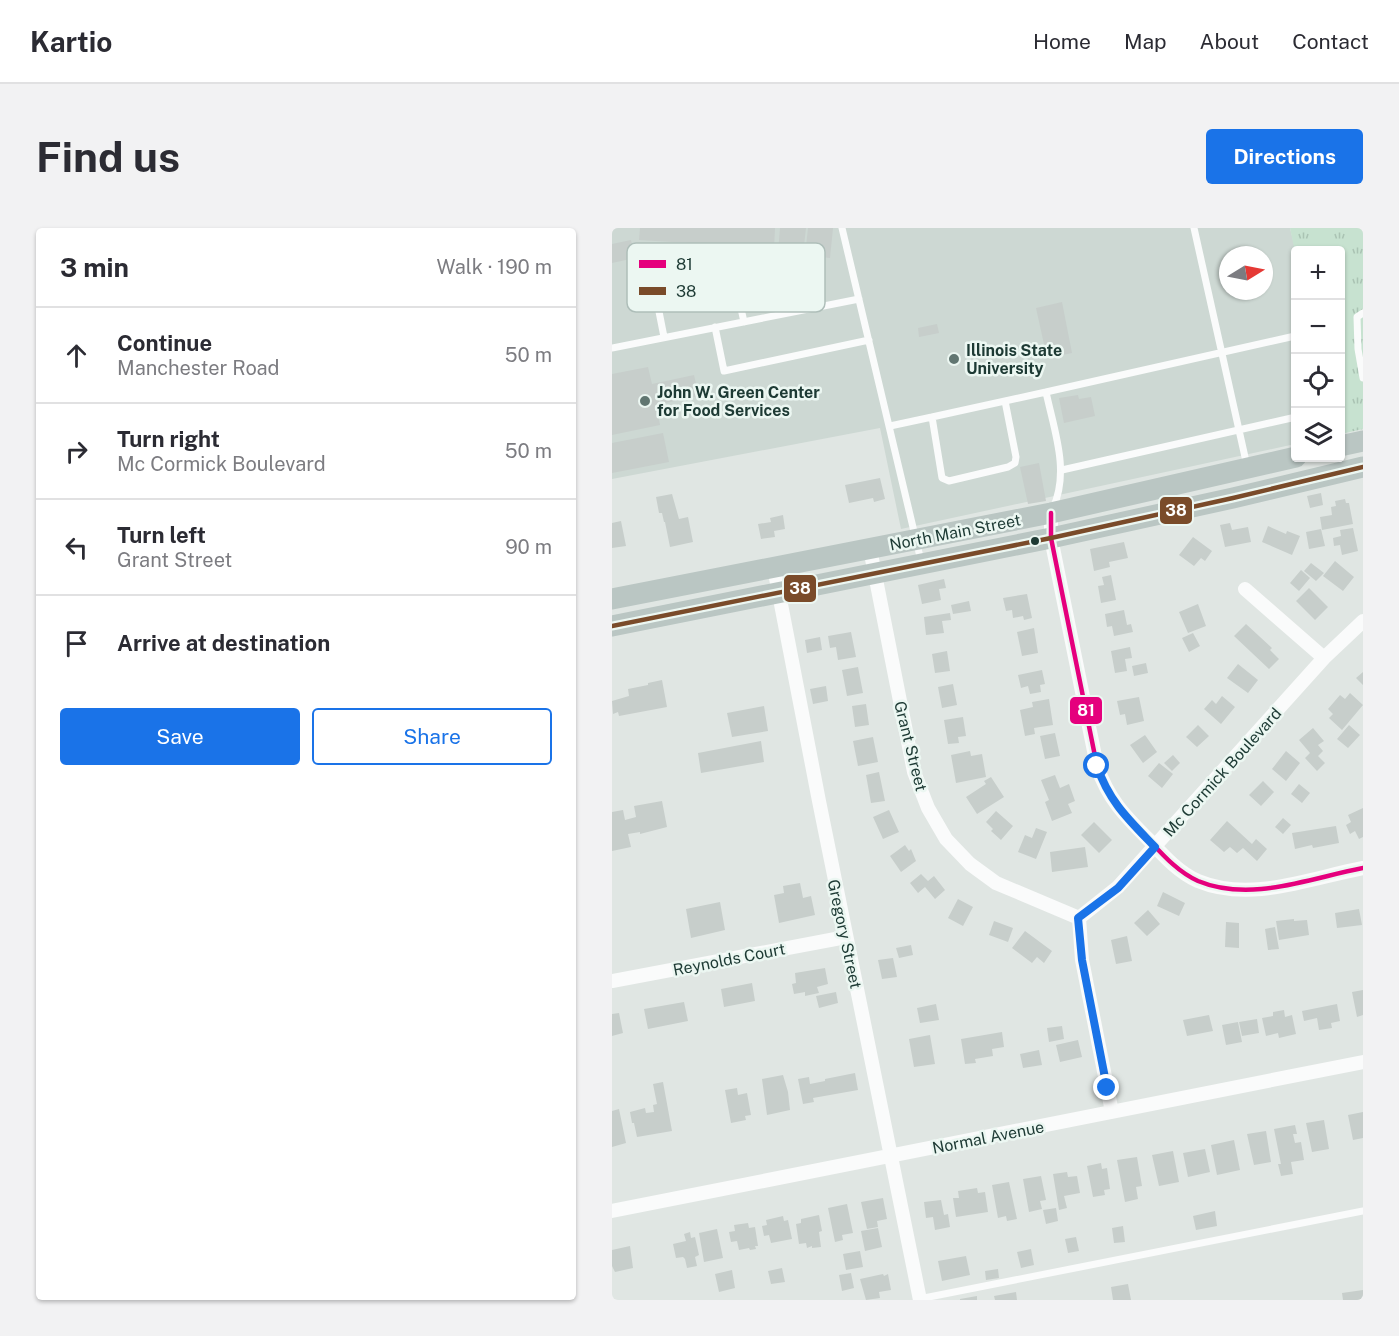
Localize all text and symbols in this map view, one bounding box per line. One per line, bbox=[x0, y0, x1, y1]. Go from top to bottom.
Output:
text: Kartio bbox=[30, 25, 112, 58]
text: Home bbox=[1033, 29, 1091, 54]
text: Map bbox=[1124, 29, 1167, 54]
text: About bbox=[1200, 29, 1259, 54]
text: Contact bbox=[1292, 29, 1369, 54]
button: Directions bbox=[1206, 129, 1363, 184]
text: Find us bbox=[36, 132, 180, 181]
legend bbox=[627, 243, 825, 312]
north arrow bbox=[1219, 246, 1273, 300]
map controls bbox=[1291, 246, 1345, 462]
button: + bbox=[1291, 246, 1345, 300]
text: 3 min bbox=[60, 252, 129, 283]
text: Walk · 190 m bbox=[436, 255, 552, 279]
text: 81 bbox=[676, 255, 693, 274]
text: 38 bbox=[676, 282, 696, 301]
button: − bbox=[1291, 300, 1345, 354]
text: Continue bbox=[117, 330, 212, 356]
icon: ahead bbox=[60, 339, 93, 372]
place label: Illinois State University bbox=[966, 341, 1062, 378]
text: 50 m bbox=[505, 343, 552, 367]
marker: Illinois State University bbox=[947, 352, 961, 366]
button: locate bbox=[1291, 354, 1345, 408]
text: Manchester Road bbox=[117, 356, 280, 380]
place label: John W. Green Center for Food Services bbox=[657, 383, 820, 420]
marker: John W. Green Center for Food Services bbox=[638, 394, 652, 408]
button: layers bbox=[1291, 408, 1345, 462]
text: Turn right bbox=[117, 426, 220, 452]
icon: right bbox=[60, 435, 93, 468]
text: 50 m bbox=[505, 439, 552, 463]
text: Mc Cormick Boulevard bbox=[117, 452, 326, 476]
line badge: 38 bbox=[1159, 496, 1193, 525]
text: 38 bbox=[1165, 501, 1187, 520]
street label: North Main Street bbox=[888, 510, 1022, 555]
text: Turn left bbox=[117, 522, 206, 548]
icon: left bbox=[60, 531, 93, 564]
text: 90 m bbox=[505, 535, 552, 559]
unlabelled marker bbox=[1029, 535, 1041, 547]
text: Grant Street bbox=[117, 548, 232, 572]
line badge: 38 bbox=[783, 574, 817, 603]
text: 38 bbox=[789, 579, 811, 598]
icon: arrive bbox=[60, 627, 93, 660]
text: Arrive at destination bbox=[117, 630, 330, 656]
line badge: 81 bbox=[1069, 696, 1103, 725]
street label: Grant Street bbox=[890, 699, 931, 793]
text: 81 bbox=[1077, 701, 1095, 720]
street label: Mc Cormick Boulevard bbox=[1159, 704, 1285, 841]
button: Save bbox=[60, 708, 300, 765]
button: Share bbox=[312, 708, 552, 765]
route start bbox=[1083, 752, 1109, 778]
street label: Gregory Street bbox=[824, 878, 865, 990]
street label: Reynolds Court bbox=[671, 939, 787, 980]
route end bbox=[1093, 1074, 1119, 1100]
street label: Normal Avenue bbox=[931, 1117, 1046, 1158]

